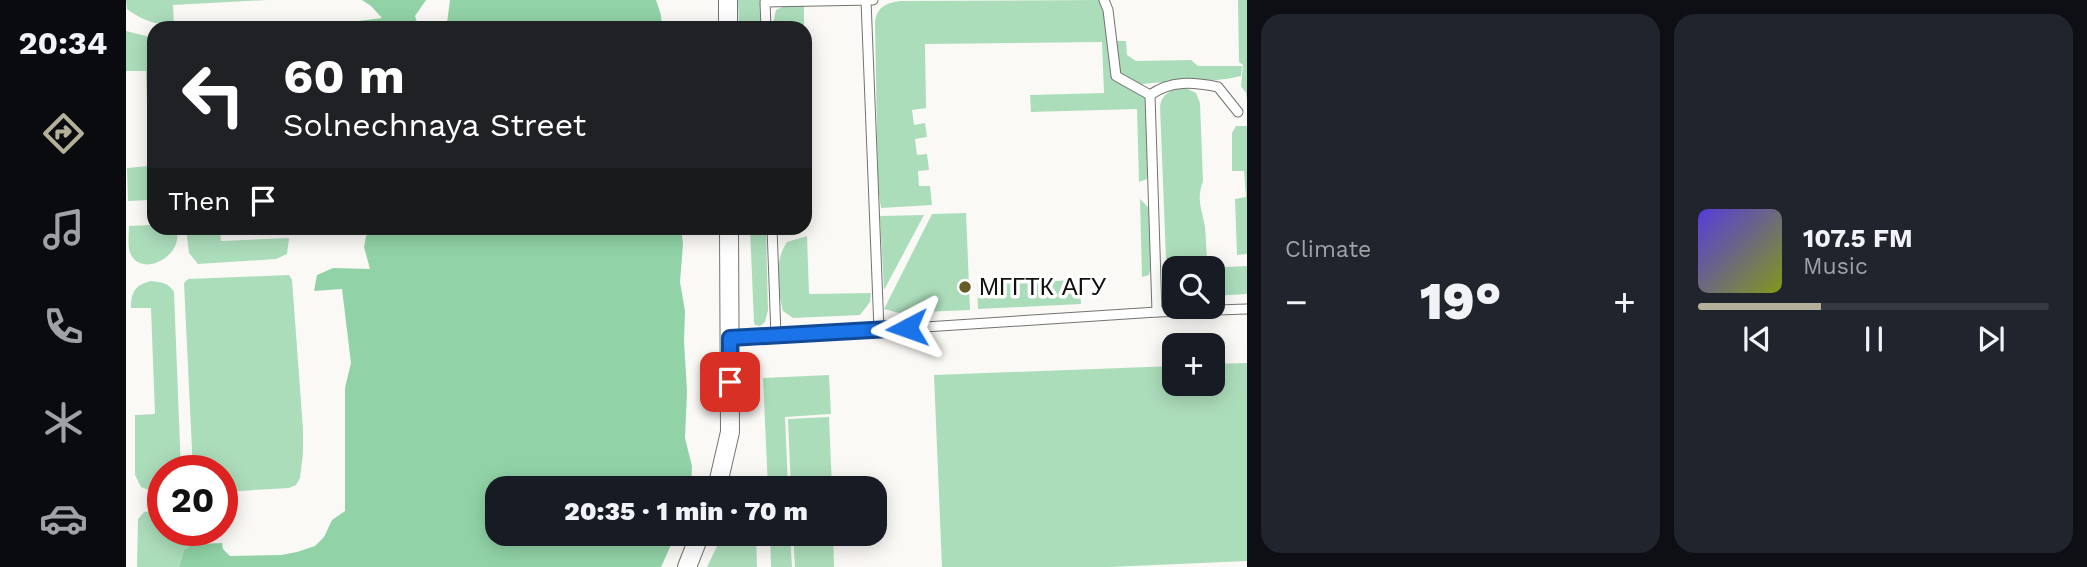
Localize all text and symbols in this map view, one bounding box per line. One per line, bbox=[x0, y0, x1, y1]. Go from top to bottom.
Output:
text: 20:34 bbox=[19, 24, 108, 62]
text: 60 m bbox=[283, 47, 405, 105]
icon: left bbox=[168, 49, 259, 140]
text: Solnechnaya Street bbox=[283, 106, 586, 144]
icon: directions bbox=[39, 109, 88, 158]
icon: arrive bbox=[244, 182, 282, 220]
text: Then bbox=[168, 186, 230, 216]
icon: music bbox=[39, 205, 88, 254]
text: 107.5 FM bbox=[1803, 223, 1913, 253]
text: Climate bbox=[1285, 236, 1371, 263]
text: Music bbox=[1803, 253, 1868, 280]
map controls bbox=[1162, 256, 1225, 396]
button: search bbox=[1162, 256, 1225, 319]
text: 19° bbox=[1420, 271, 1501, 332]
place label: МГГТК АГУ bbox=[979, 273, 1107, 301]
marker: МГГТК АГУ bbox=[957, 279, 973, 295]
text: − bbox=[1285, 280, 1308, 324]
text: + bbox=[1613, 280, 1636, 324]
position arrow bbox=[870, 291, 944, 365]
icon: phone bbox=[39, 302, 88, 351]
icon: previous bbox=[1738, 320, 1776, 358]
icon: pause bbox=[1855, 320, 1893, 358]
icon: next bbox=[1972, 320, 2010, 358]
button: + bbox=[1162, 333, 1225, 396]
pin bbox=[700, 352, 760, 412]
icon: arrive bbox=[711, 363, 749, 401]
icon: climate bbox=[39, 398, 88, 447]
speed limit sign: 20 bbox=[147, 455, 238, 546]
icon: car bbox=[39, 494, 88, 543]
text: 20:35 · 1 min · 70 m bbox=[564, 496, 808, 526]

